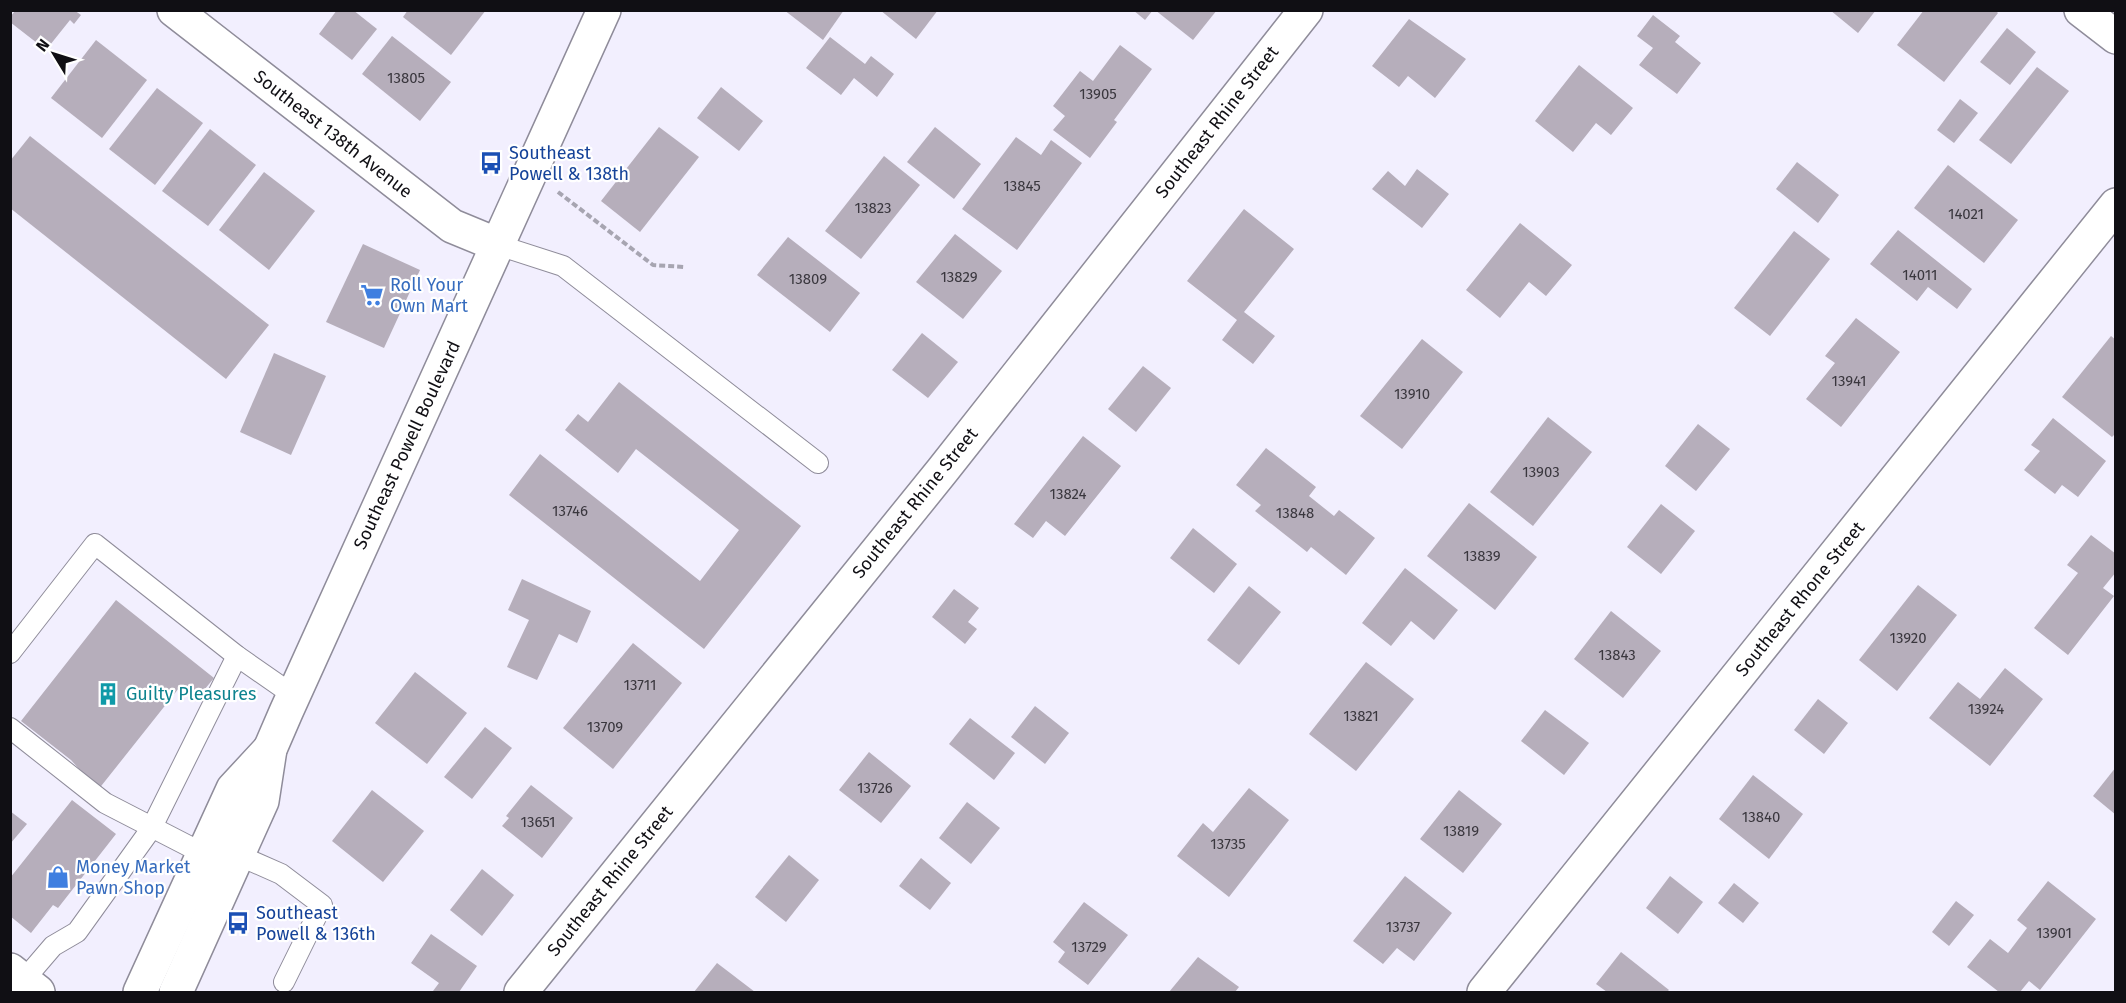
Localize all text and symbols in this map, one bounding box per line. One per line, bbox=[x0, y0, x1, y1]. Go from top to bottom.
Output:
north arrow bbox=[24, 24, 84, 84]
text: N bbox=[32, 35, 53, 55]
street label: Southeast Rhine Street bbox=[1151, 41, 1284, 203]
street label: Southeast 138th Avenue bbox=[249, 65, 417, 203]
house number: 13805 bbox=[387, 69, 425, 87]
house number: 13905 bbox=[1079, 85, 1117, 103]
place label: Southeast Powell & 138th bbox=[509, 142, 629, 185]
bus stop icon: Southeast Powell & 138th bbox=[478, 150, 504, 176]
house number: 13845 bbox=[1003, 177, 1041, 195]
house number: 13823 bbox=[855, 199, 891, 217]
house number: 14021 bbox=[1948, 205, 1984, 223]
house number: 14011 bbox=[1902, 266, 1938, 284]
house number: 13829 bbox=[940, 268, 978, 286]
house number: 13809 bbox=[789, 270, 827, 288]
place label: Roll Your Own Mart bbox=[390, 274, 468, 317]
supermarket icon: Roll Your Own Mart bbox=[359, 282, 385, 308]
street label: Southeast Powell Boulevard bbox=[349, 337, 465, 553]
house number: 13941 bbox=[1831, 372, 1867, 390]
house number: 13910 bbox=[1394, 385, 1430, 403]
street label: Southeast Rhine Street bbox=[848, 423, 983, 583]
house number: 13903 bbox=[1522, 463, 1560, 481]
house number: 13824 bbox=[1049, 485, 1087, 503]
house number: 13746 bbox=[552, 502, 588, 520]
house number: 13848 bbox=[1276, 504, 1314, 522]
street label: Southeast Rhone Street bbox=[1731, 517, 1869, 681]
house number: 13839 bbox=[1463, 547, 1501, 565]
house number: 13920 bbox=[1889, 629, 1927, 647]
house number: 13843 bbox=[1598, 646, 1636, 664]
house number: 13711 bbox=[623, 676, 657, 694]
building icon: Guilty Pleasures bbox=[95, 681, 121, 707]
place label: Guilty Pleasures bbox=[126, 683, 256, 705]
house number: 13924 bbox=[1968, 700, 2004, 718]
house number: 13821 bbox=[1343, 707, 1379, 725]
house number: 13709 bbox=[587, 718, 623, 736]
house number: 13726 bbox=[857, 779, 893, 797]
street label: Southeast Rhine Street bbox=[543, 801, 678, 961]
house number: 13840 bbox=[1742, 808, 1780, 826]
house number: 13651 bbox=[520, 813, 556, 831]
house number: 13819 bbox=[1443, 822, 1479, 840]
house number: 13735 bbox=[1210, 835, 1246, 853]
place label: Money Market Pawn Shop bbox=[76, 856, 191, 899]
shop icon: Money Market Pawn Shop bbox=[45, 864, 71, 890]
place label: Southeast Powell & 136th bbox=[256, 902, 376, 945]
bus stop icon: Southeast Powell & 136th bbox=[225, 910, 251, 936]
house number: 13737 bbox=[1386, 918, 1421, 936]
house number: 13901 bbox=[2036, 924, 2072, 942]
house number: 13729 bbox=[1071, 938, 1107, 956]

